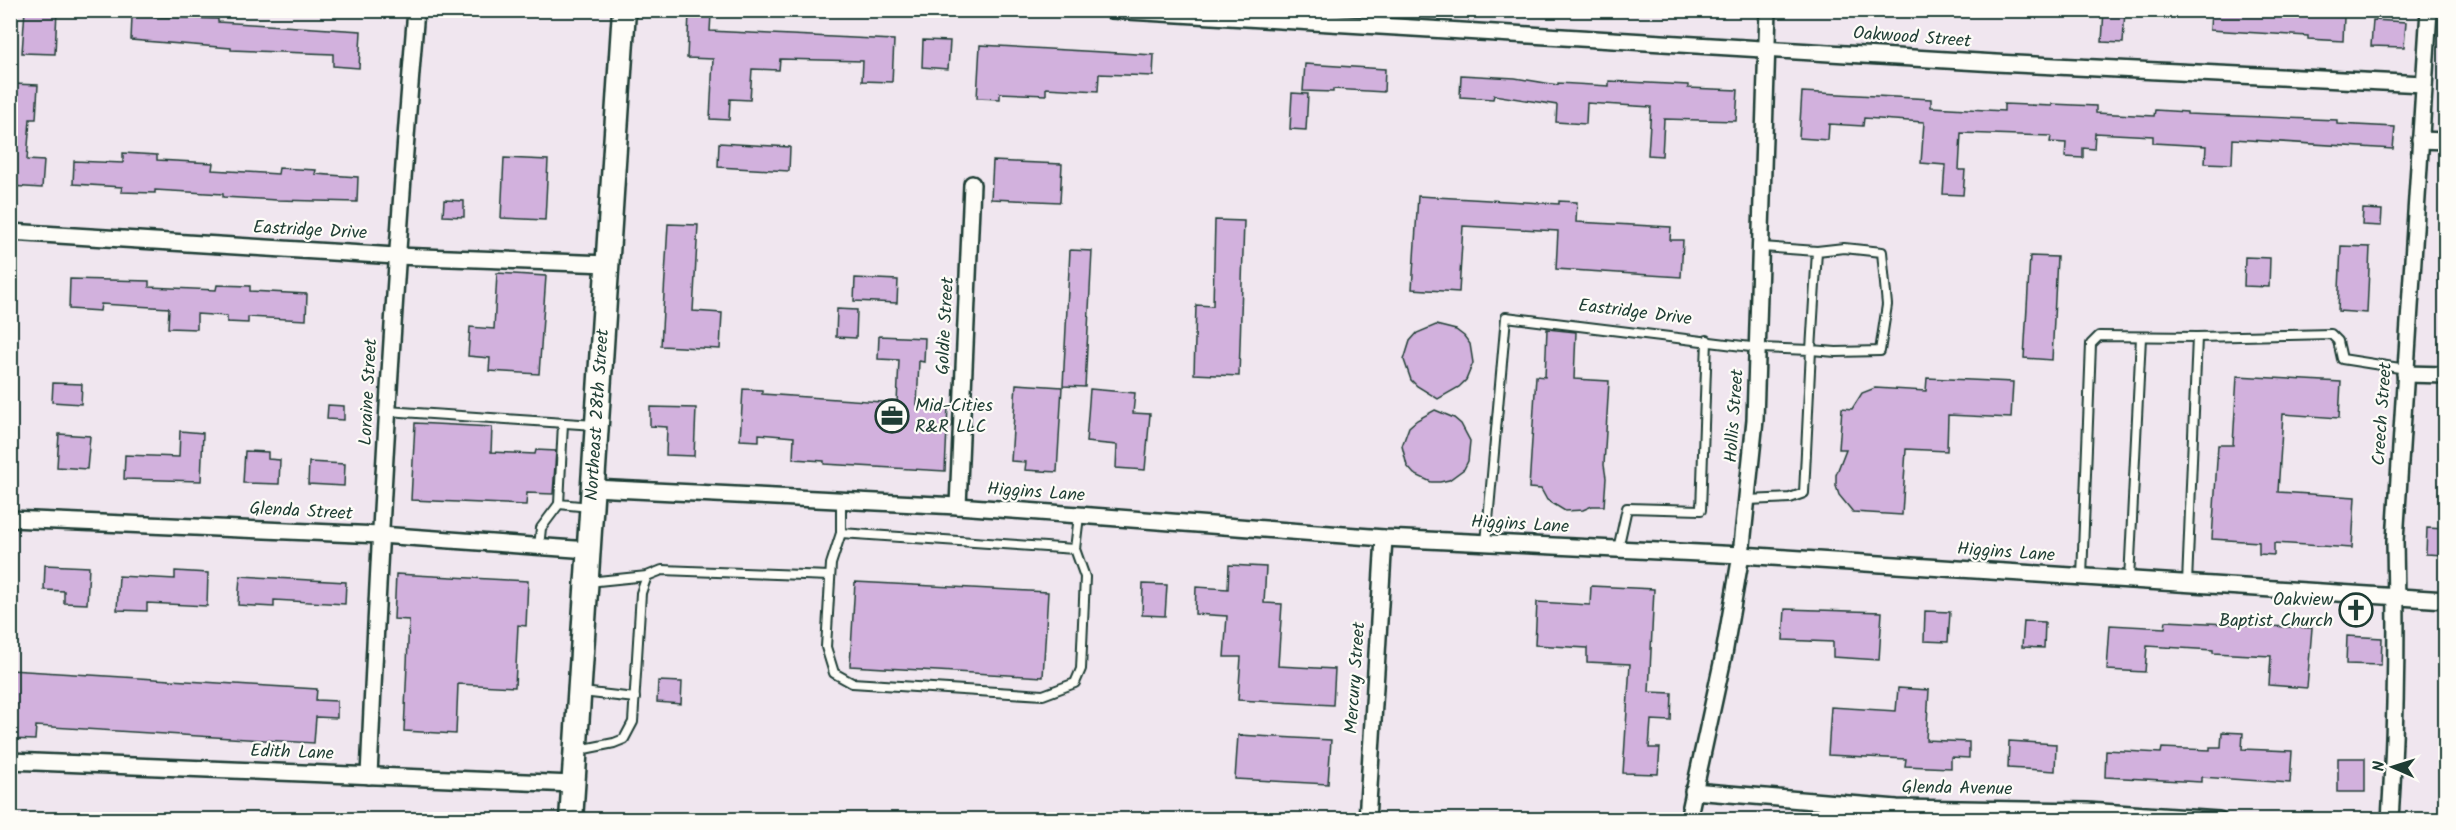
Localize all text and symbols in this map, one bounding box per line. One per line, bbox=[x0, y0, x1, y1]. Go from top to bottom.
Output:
street label: Oakwood Street bbox=[1852, 19, 1973, 57]
street label: Eastridge Drive bbox=[252, 214, 368, 248]
street label: Goldie Street bbox=[929, 275, 963, 376]
street label: Eastridge Drive bbox=[1577, 292, 1693, 334]
street label: Northeast 28th Street bbox=[577, 327, 618, 502]
street label: Loraine Street bbox=[352, 337, 386, 446]
street label: Creech Street bbox=[2365, 360, 2401, 467]
street label: Hollis Street bbox=[1717, 367, 1753, 464]
place label: Mid-Cities R&R LLC bbox=[915, 392, 993, 442]
office icon: Mid-Cities R&R LLC bbox=[874, 398, 910, 434]
street label: Higgins Lane bbox=[986, 475, 1086, 511]
street label: Glenda Street bbox=[249, 495, 354, 529]
street label: Higgins Lane bbox=[1470, 508, 1570, 542]
street label: Higgins Lane bbox=[1956, 535, 2056, 571]
place label: Oakview Baptist Church bbox=[2219, 586, 2334, 636]
church icon: Oakview Baptist Church bbox=[2338, 592, 2374, 628]
street label: Mercury Street bbox=[1338, 620, 1374, 735]
street label: Edith Lane bbox=[250, 737, 334, 769]
north arrow bbox=[2363, 737, 2423, 797]
text: N bbox=[2367, 761, 2392, 772]
street label: Glenda Avenue bbox=[1901, 774, 2013, 804]

